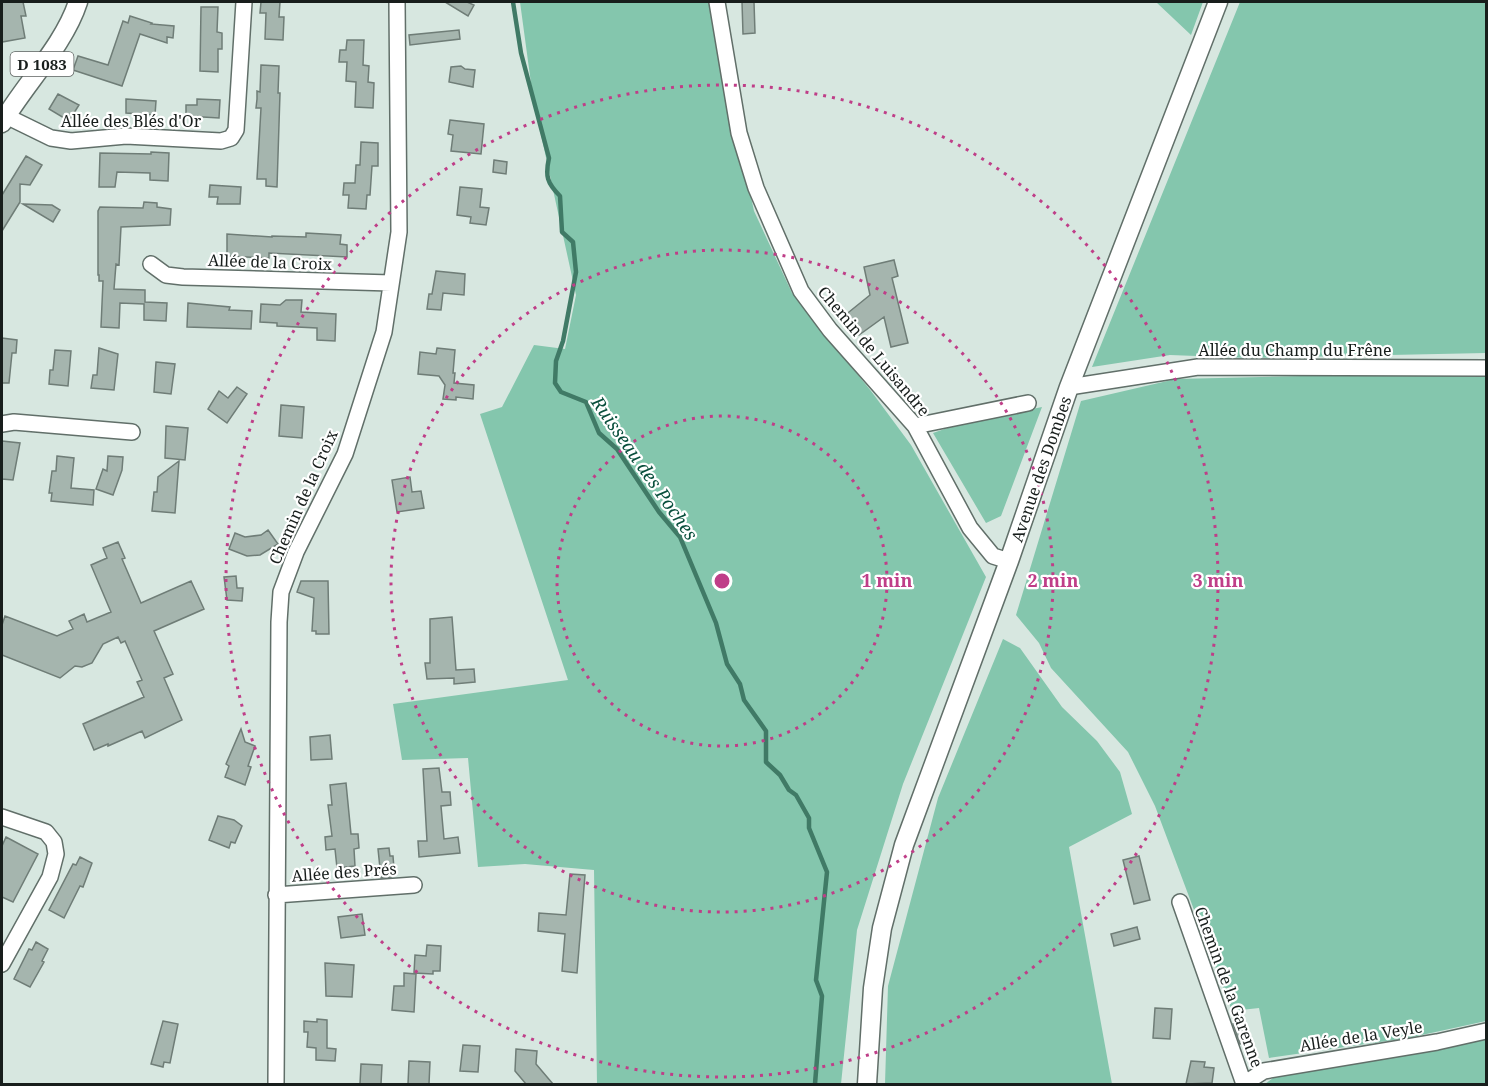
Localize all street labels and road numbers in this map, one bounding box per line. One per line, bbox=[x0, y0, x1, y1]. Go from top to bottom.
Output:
road number: D 1083 bbox=[10, 52, 74, 76]
street label: Allée des Blés d'Or bbox=[61, 110, 202, 132]
street label: Allée de la Croix bbox=[208, 249, 333, 275]
street label: Chemin de Luisandre bbox=[813, 281, 935, 421]
street label: Allée du Champ du Frêne bbox=[1198, 339, 1392, 361]
street label: Avenue des Dombes bbox=[1006, 393, 1076, 545]
street label: Chemin de la Croix bbox=[263, 426, 343, 568]
street label: Allée des Prés bbox=[291, 857, 397, 887]
street label: Chemin de la Garenne bbox=[1190, 904, 1268, 1070]
street label: Allée de la Veyle bbox=[1298, 1015, 1424, 1057]

